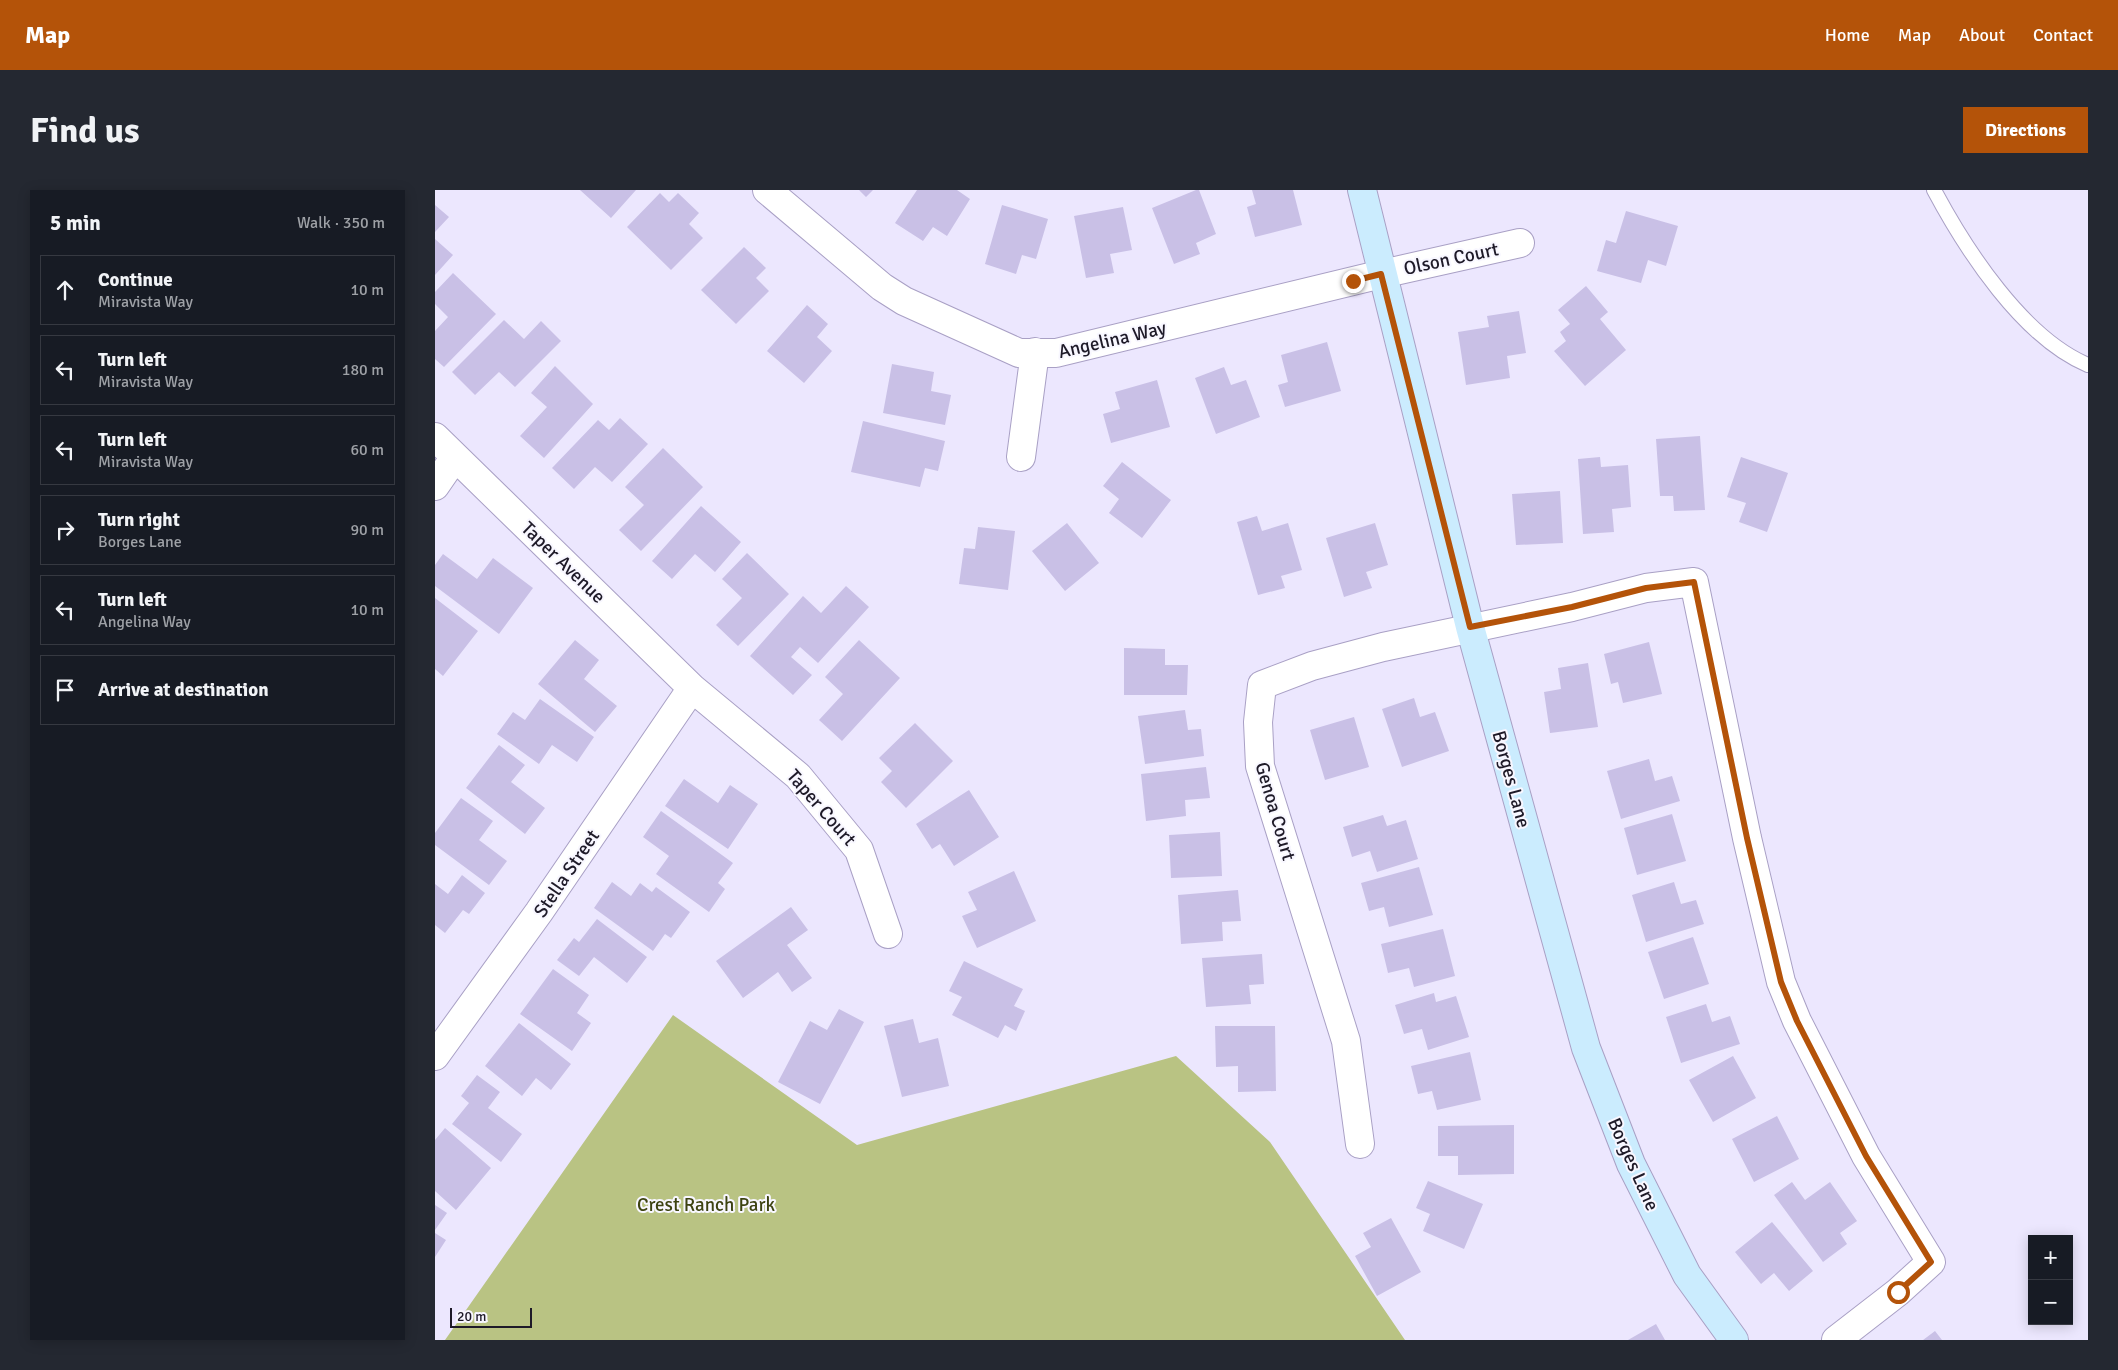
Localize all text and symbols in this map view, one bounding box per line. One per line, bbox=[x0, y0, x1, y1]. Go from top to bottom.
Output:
text: Map bbox=[25, 20, 70, 50]
text: Home bbox=[1825, 24, 1870, 46]
text: Map bbox=[1898, 24, 1931, 46]
text: About bbox=[1959, 24, 2005, 46]
text: Contact bbox=[2033, 24, 2093, 46]
button: Directions bbox=[1963, 107, 2088, 153]
text: Find us bbox=[30, 109, 140, 152]
text: 5 min bbox=[50, 210, 101, 236]
text: Walk · 350 m bbox=[297, 213, 385, 233]
street label: Olson Court bbox=[1402, 237, 1501, 281]
text: Continue bbox=[98, 268, 173, 292]
route end bbox=[1342, 270, 1365, 293]
icon: ahead bbox=[51, 276, 79, 304]
text: 10 m bbox=[350, 280, 384, 300]
text: Miravista Way bbox=[98, 292, 193, 312]
street label: Angelina Way bbox=[1056, 316, 1169, 364]
text: Turn left bbox=[98, 348, 167, 372]
icon: left bbox=[51, 356, 79, 384]
text: 180 m bbox=[342, 360, 384, 380]
text: Miravista Way bbox=[98, 372, 193, 392]
text: Turn left bbox=[98, 428, 167, 452]
icon: left bbox=[51, 436, 79, 464]
text: 60 m bbox=[350, 440, 384, 460]
text: Miravista Way bbox=[98, 452, 193, 472]
text: Turn right bbox=[98, 508, 180, 532]
icon: right bbox=[51, 516, 79, 544]
street label: Taper Avenue bbox=[516, 517, 610, 609]
text: 90 m bbox=[350, 520, 384, 540]
text: Borges Lane bbox=[98, 532, 182, 552]
text: Turn left bbox=[98, 588, 167, 612]
icon: left bbox=[51, 596, 79, 624]
text: 10 m bbox=[350, 600, 384, 620]
text: Angelina Way bbox=[98, 612, 191, 632]
icon: arrive bbox=[51, 676, 79, 704]
text: Arrive at destination bbox=[98, 678, 269, 702]
street label: Borges Lane bbox=[1487, 728, 1535, 830]
street label: Genoa Court bbox=[1250, 759, 1301, 864]
street label: Taper Court bbox=[781, 764, 861, 851]
street label: Stella Street bbox=[529, 825, 605, 922]
street label: Borges Lane bbox=[1602, 1114, 1664, 1215]
park label: Crest Ranch Park bbox=[637, 1193, 775, 1217]
map controls bbox=[2028, 1235, 2073, 1325]
button: + bbox=[2028, 1235, 2073, 1280]
button: − bbox=[2028, 1280, 2073, 1325]
route start bbox=[1887, 1281, 1910, 1304]
scale bar bbox=[450, 1305, 533, 1328]
text: 20 m bbox=[457, 1308, 486, 1325]

